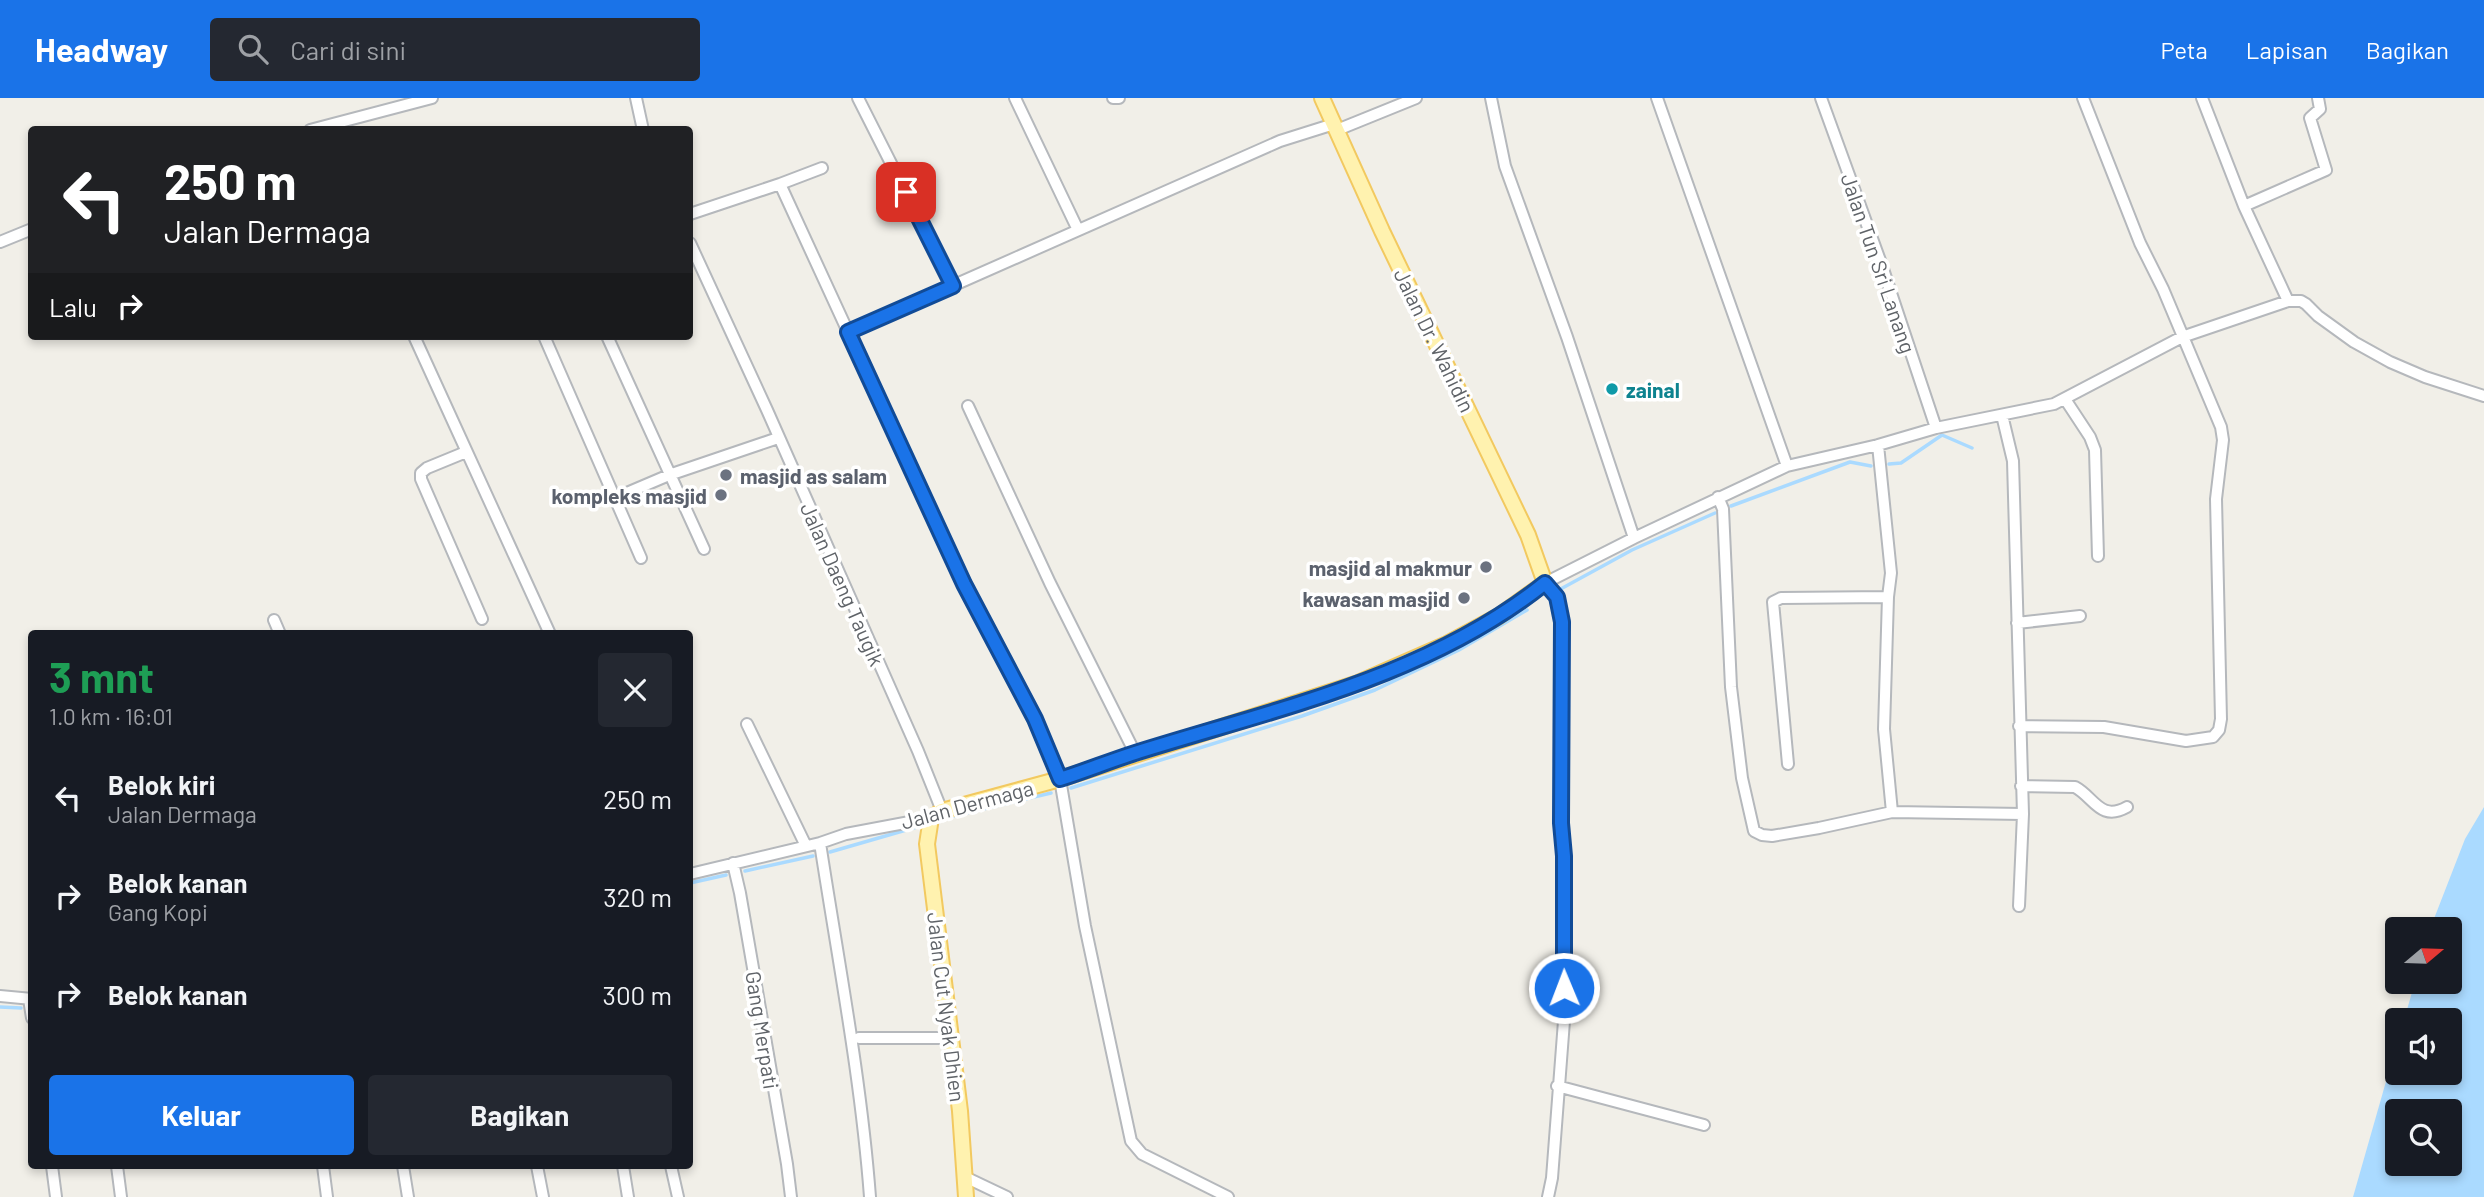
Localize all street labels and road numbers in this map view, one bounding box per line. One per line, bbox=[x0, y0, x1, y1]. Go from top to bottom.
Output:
street label: Jalan Tun Sri Lanang bbox=[1836, 170, 1922, 356]
street label: Jalan Dr. Wahidin bbox=[1389, 264, 1481, 416]
street label: Jalan Daeng Taugik bbox=[796, 498, 890, 670]
street label: Jalan Dermaga bbox=[898, 774, 1036, 834]
street label: Jalan Cut Nyak Dhien bbox=[923, 911, 971, 1103]
street label: Gang Merpati bbox=[741, 969, 785, 1091]

